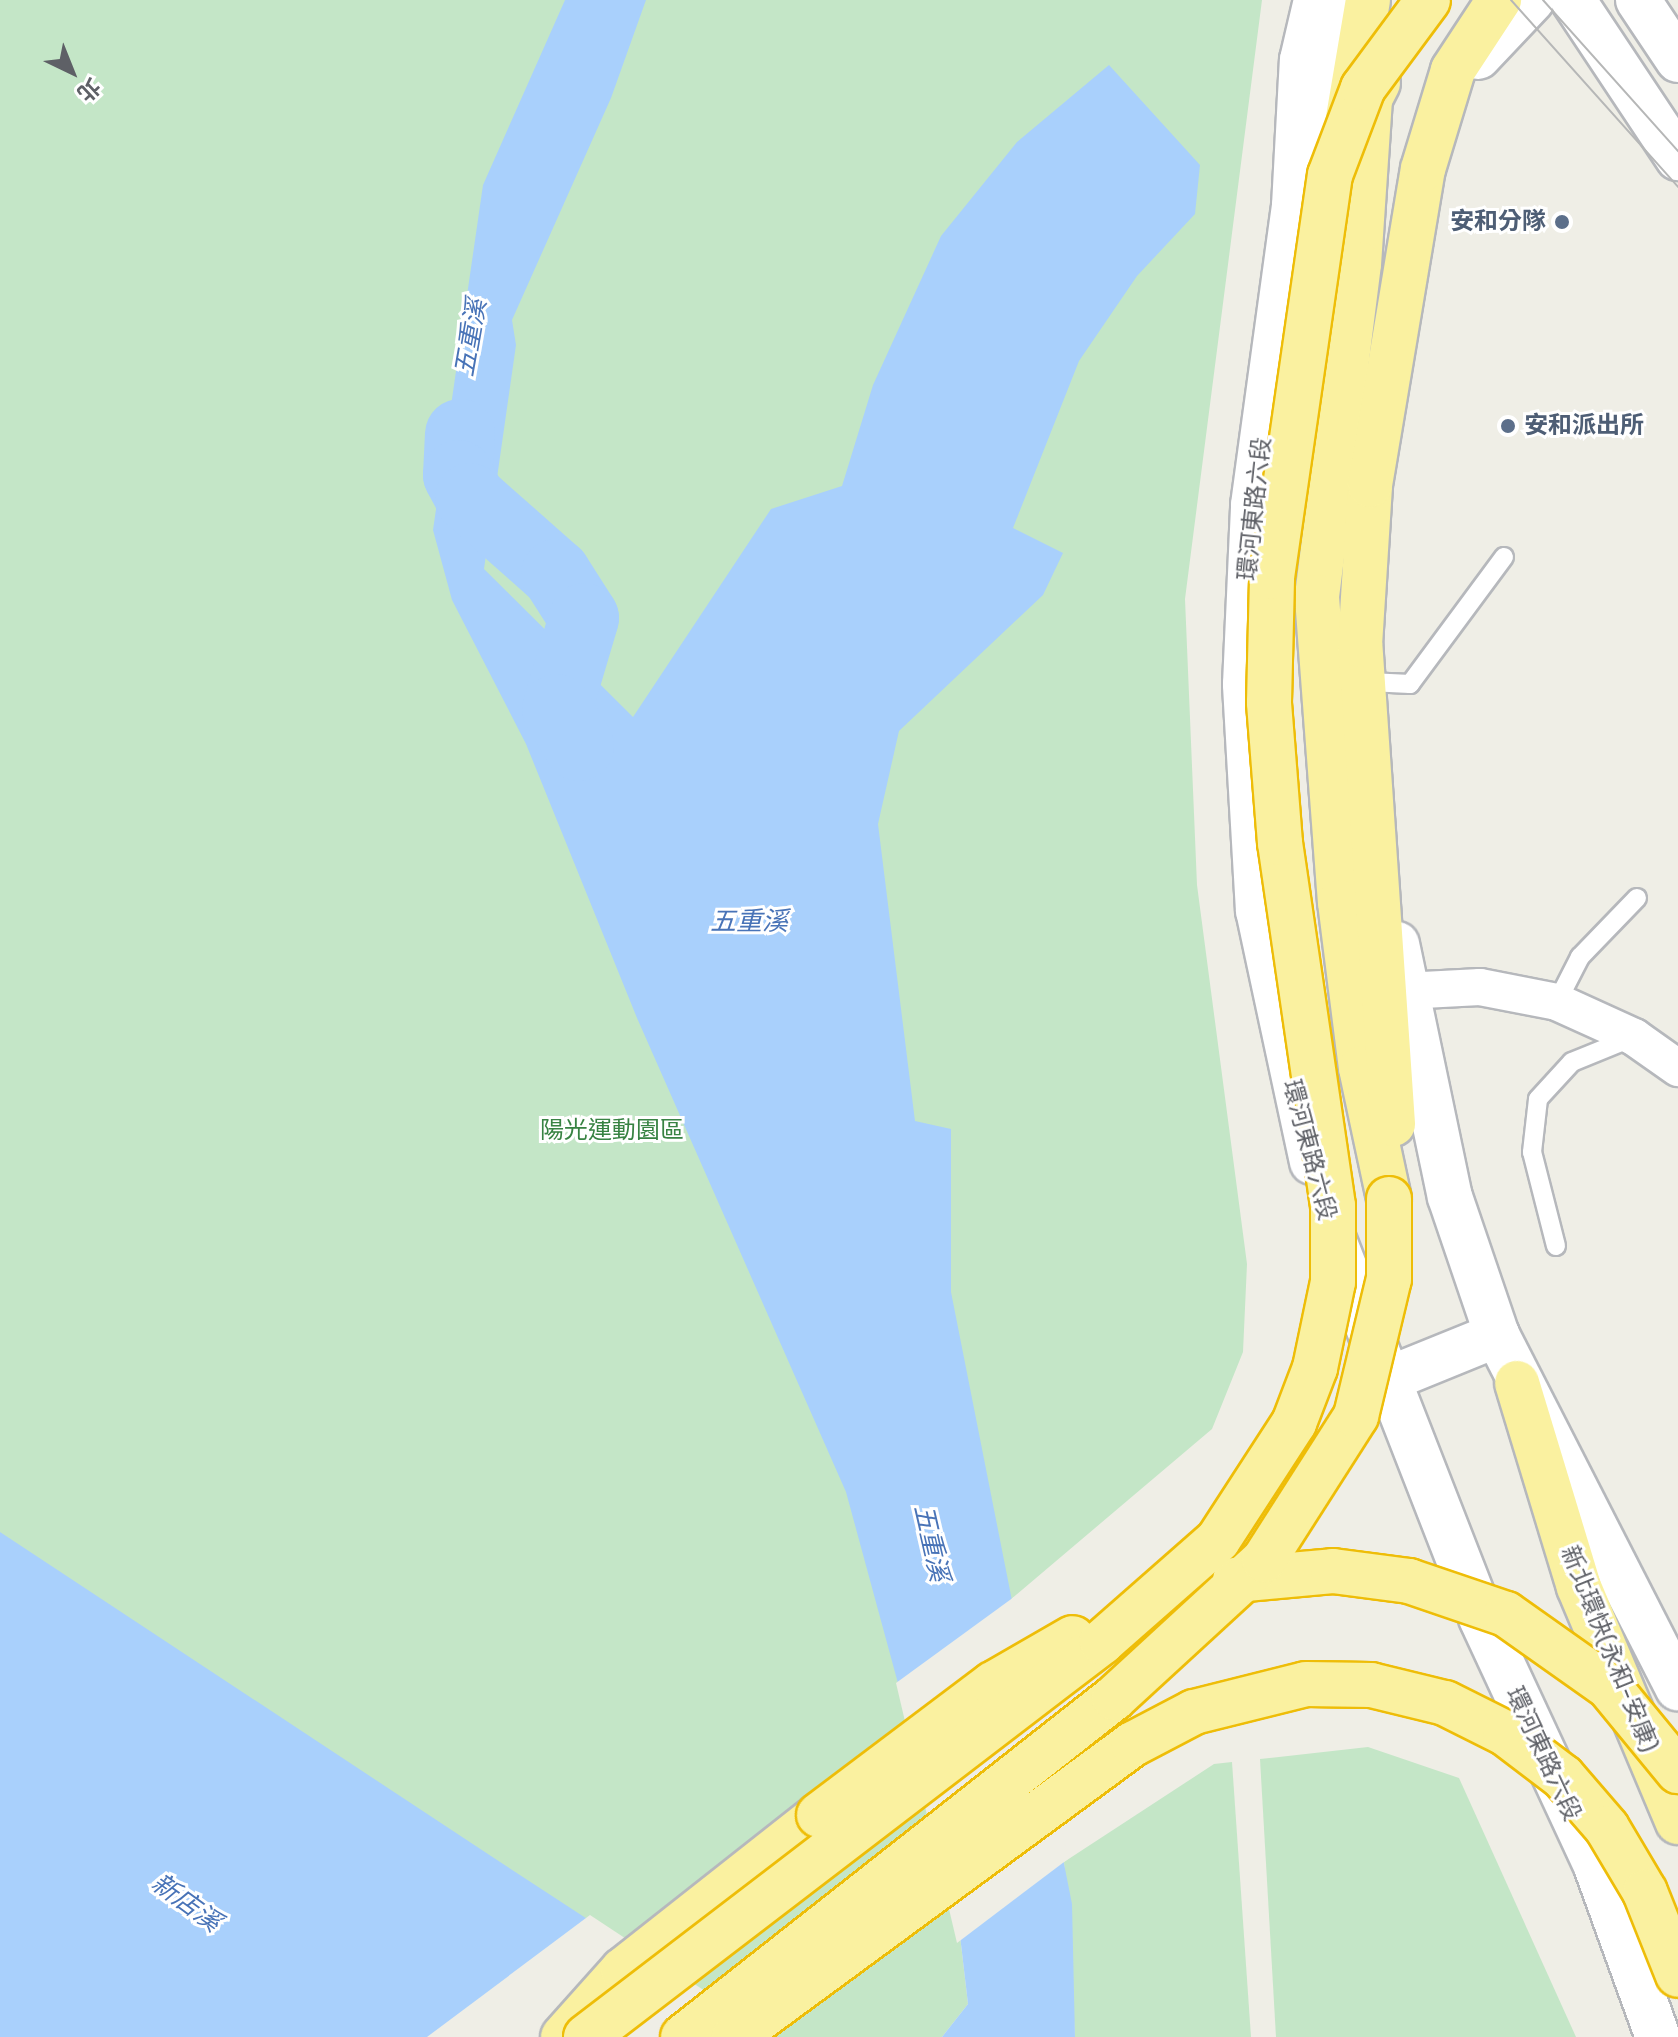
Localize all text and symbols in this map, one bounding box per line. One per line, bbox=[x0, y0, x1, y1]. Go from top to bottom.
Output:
north arrow bbox=[32, 32, 112, 112]
text: 北 bbox=[71, 73, 106, 107]
place label: 安和分隊 bbox=[1450, 208, 1546, 236]
marker: 安和分隊 bbox=[1553, 213, 1571, 231]
water label: 五重溪 bbox=[449, 297, 493, 379]
place label: 安和派出所 bbox=[1524, 412, 1644, 440]
marker: 安和派出所 bbox=[1499, 417, 1517, 435]
street label: 環河東路六段 bbox=[1233, 436, 1277, 582]
water label: 五重溪 bbox=[710, 906, 788, 938]
street label: 環河東路六段 bbox=[1276, 1077, 1342, 1223]
park label: 陽光運動園區 bbox=[540, 1117, 684, 1145]
water label: 五重溪 bbox=[907, 1501, 955, 1585]
street label: 新北環快(永和-安康) bbox=[1554, 1542, 1664, 1756]
street label: 環河東路六段 bbox=[1500, 1683, 1586, 1825]
water label: 新店溪 bbox=[145, 1867, 227, 1939]

